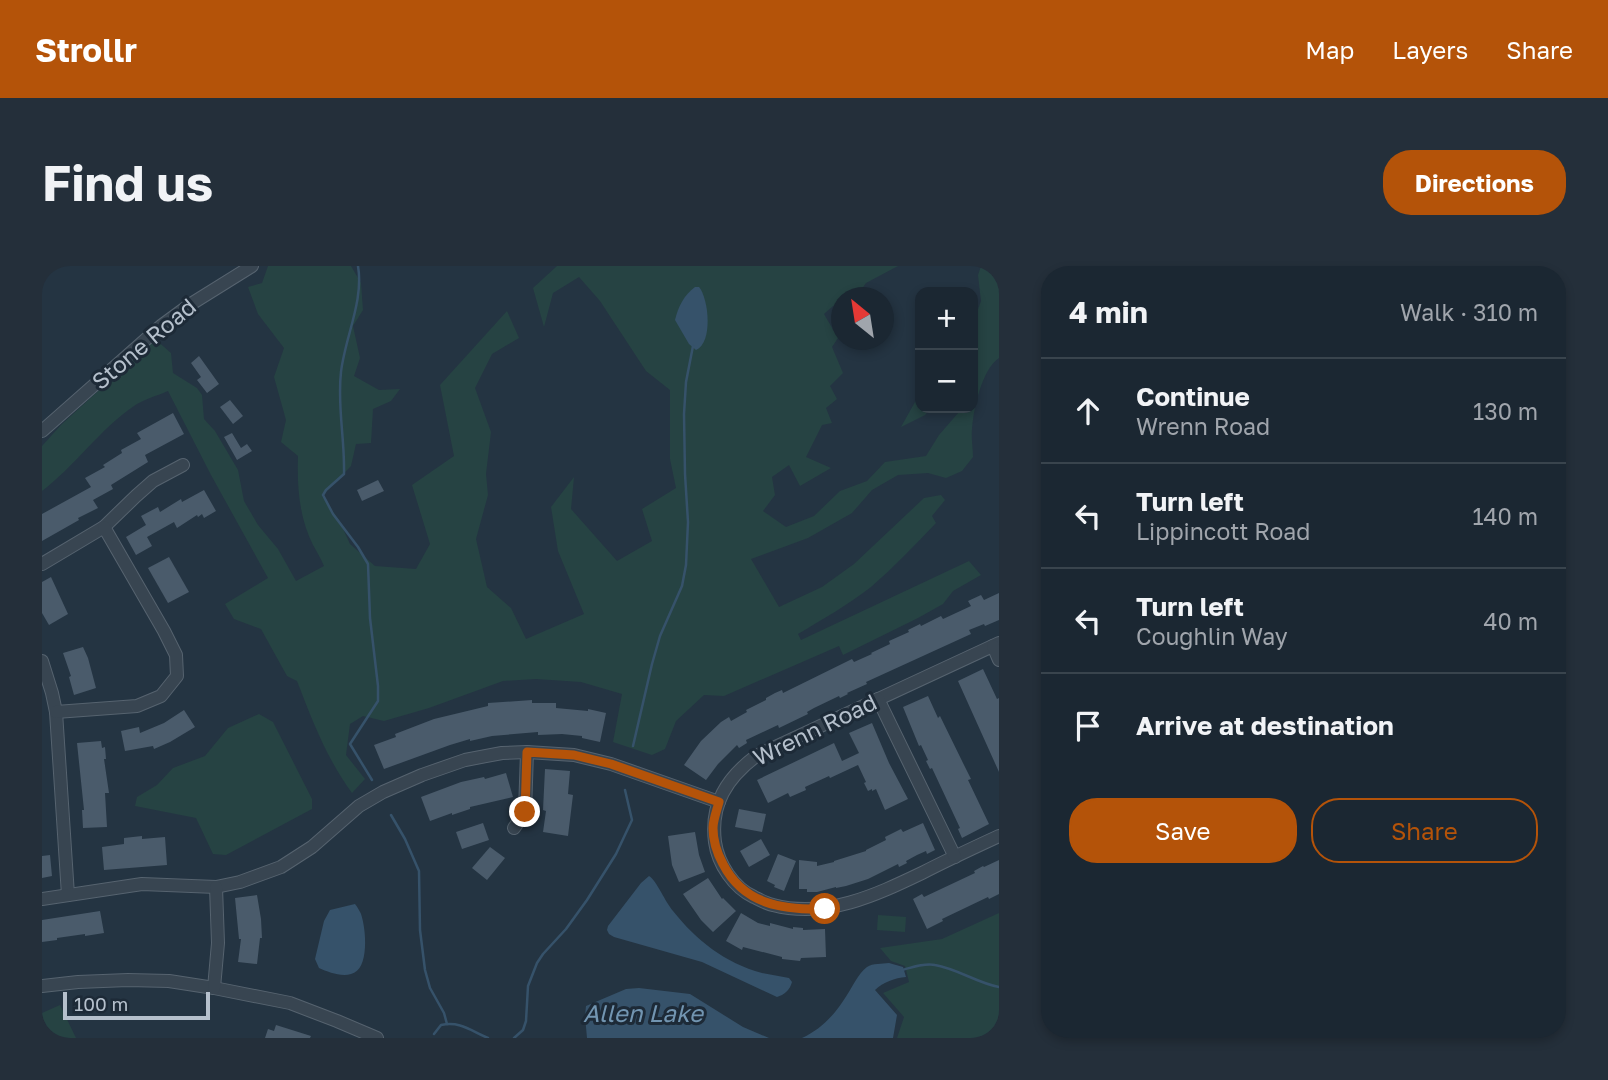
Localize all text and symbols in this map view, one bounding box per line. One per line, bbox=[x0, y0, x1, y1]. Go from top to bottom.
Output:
text: Strollr bbox=[35, 30, 137, 69]
text: Map bbox=[1305, 35, 1354, 64]
text: Layers bbox=[1392, 35, 1468, 64]
text: Share bbox=[1506, 35, 1573, 64]
button: Directions bbox=[1383, 150, 1566, 215]
text: Find us bbox=[42, 153, 213, 212]
north arrow bbox=[831, 287, 894, 350]
map controls bbox=[915, 287, 978, 413]
button: + bbox=[915, 287, 978, 350]
street label: Stone Road bbox=[86, 292, 201, 395]
text: 4 min bbox=[1069, 294, 1148, 330]
text: Walk · 310 m bbox=[1400, 298, 1538, 326]
button: − bbox=[915, 350, 978, 413]
text: Continue bbox=[1136, 381, 1250, 412]
icon: ahead bbox=[1069, 392, 1107, 430]
text: 130 m bbox=[1473, 397, 1538, 425]
text: Wrenn Road bbox=[1136, 412, 1270, 440]
text: Turn left bbox=[1136, 486, 1244, 517]
icon: left bbox=[1069, 497, 1107, 535]
text: 140 m bbox=[1472, 502, 1538, 530]
text: Lippincott Road bbox=[1136, 517, 1310, 545]
text: Turn left bbox=[1136, 591, 1244, 622]
icon: left bbox=[1069, 602, 1107, 640]
text: 40 m bbox=[1484, 607, 1538, 635]
text: Coughlin Way bbox=[1136, 622, 1288, 650]
street label: Wrenn Road bbox=[748, 687, 881, 771]
icon: arrive bbox=[1069, 707, 1107, 745]
text: Arrive at destination bbox=[1136, 710, 1394, 741]
route end bbox=[509, 796, 540, 827]
button: Save bbox=[1069, 798, 1297, 863]
button: Share bbox=[1311, 798, 1538, 863]
route start bbox=[809, 893, 840, 924]
scale bar bbox=[63, 989, 210, 1021]
text: 100 m bbox=[74, 992, 128, 1015]
water label: Allen Lake bbox=[583, 998, 705, 1027]

